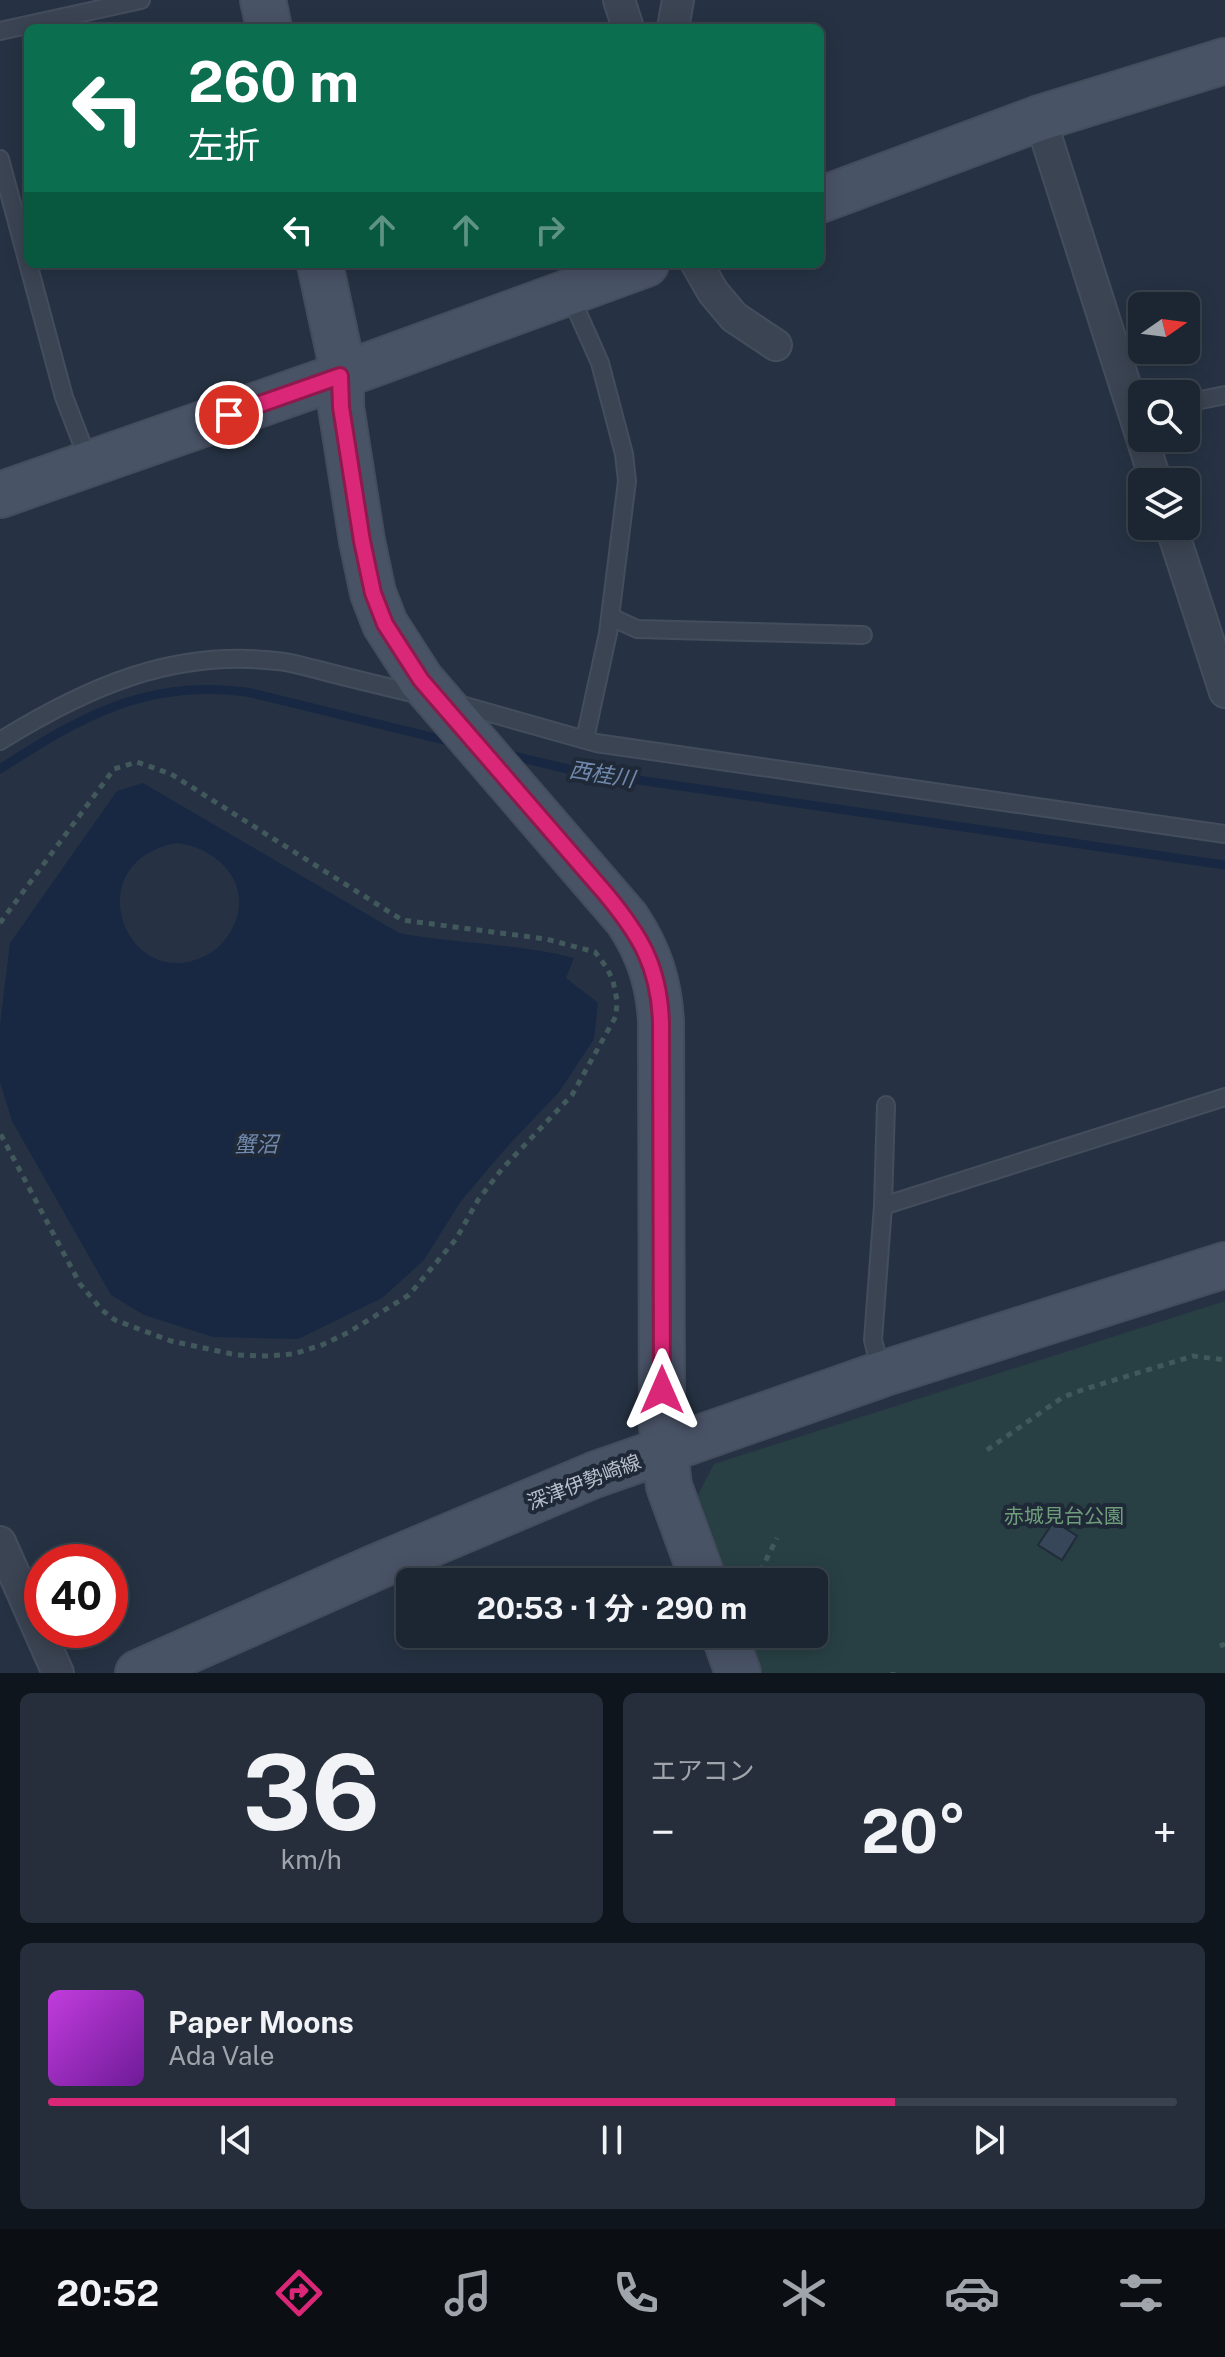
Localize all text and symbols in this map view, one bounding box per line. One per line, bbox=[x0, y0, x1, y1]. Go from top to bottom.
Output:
text: 260 m bbox=[188, 49, 359, 115]
icon: left bbox=[56, 56, 160, 160]
text: 左折 bbox=[188, 124, 260, 166]
icon: left bbox=[276, 208, 320, 252]
icon: ahead bbox=[360, 208, 404, 252]
icon: ahead bbox=[444, 208, 488, 252]
icon: right bbox=[528, 208, 572, 252]
north arrow bbox=[1128, 292, 1200, 364]
map controls bbox=[1128, 292, 1200, 540]
button: search bbox=[1128, 380, 1200, 452]
pin bbox=[195, 381, 263, 449]
icon: arrive bbox=[207, 393, 251, 437]
button: layers bbox=[1128, 468, 1200, 540]
water label: 西桂川 bbox=[567, 756, 639, 792]
water label: 蟹沼 bbox=[234, 1131, 281, 1157]
position arrow bbox=[620, 1348, 704, 1432]
street label: 深津伊勢崎線 bbox=[524, 1449, 644, 1515]
park label: 赤城見台公園 bbox=[1004, 1504, 1124, 1528]
speed limit sign: 40 bbox=[24, 1544, 128, 1648]
text: 20:53 · 1 分 · 290 m bbox=[477, 1590, 747, 1626]
text: 36 bbox=[242, 1731, 380, 1853]
text: エアコン bbox=[651, 1755, 755, 1786]
text: 20° bbox=[861, 1796, 966, 1867]
text: − bbox=[651, 1806, 675, 1858]
text: + bbox=[1153, 1806, 1177, 1858]
text: km/h bbox=[281, 1844, 342, 1875]
text: Paper Moons bbox=[168, 2004, 354, 2040]
text: Ada Vale bbox=[168, 2040, 274, 2071]
icon: previous bbox=[214, 2118, 258, 2162]
icon: pause bbox=[590, 2118, 634, 2162]
icon: next bbox=[967, 2118, 1011, 2162]
icon: directions bbox=[271, 2265, 327, 2321]
icon: music bbox=[440, 2265, 496, 2321]
icon: phone bbox=[608, 2265, 664, 2321]
icon: climate bbox=[776, 2265, 832, 2321]
icon: car bbox=[944, 2265, 1000, 2321]
icon: filters bbox=[1113, 2265, 1169, 2321]
text: 20:52 bbox=[56, 2272, 159, 2314]

